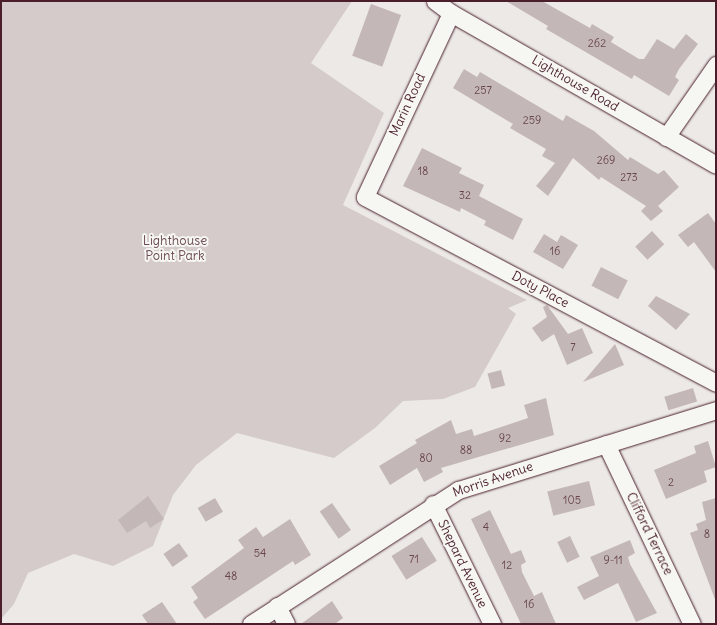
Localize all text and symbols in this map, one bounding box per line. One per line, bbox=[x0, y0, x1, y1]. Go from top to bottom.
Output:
house number: 262 bbox=[588, 36, 606, 50]
street label: Lighthouse Road bbox=[529, 53, 621, 115]
street label: Marin Road bbox=[387, 71, 429, 139]
house number: 257 bbox=[474, 83, 492, 97]
house number: 259 bbox=[523, 113, 541, 127]
house number: 269 bbox=[597, 153, 615, 167]
house number: 18 bbox=[418, 164, 428, 178]
house number: 273 bbox=[620, 170, 638, 184]
house number: 32 bbox=[459, 188, 471, 202]
park label: Lighthouse Point Park bbox=[143, 234, 207, 265]
house number: 16 bbox=[550, 244, 560, 258]
street label: Doty Place bbox=[509, 268, 571, 312]
house number: 7 bbox=[570, 340, 576, 354]
house number: 92 bbox=[499, 431, 511, 445]
house number: 88 bbox=[460, 443, 472, 457]
house number: 80 bbox=[419, 451, 433, 465]
street label: Morris Avenue bbox=[451, 459, 535, 501]
house number: 2 bbox=[668, 475, 674, 489]
street label: Clifford Terrace bbox=[622, 490, 676, 578]
house number: 105 bbox=[563, 493, 581, 507]
street label: Shepard Avenue bbox=[434, 517, 490, 611]
house number: 4 bbox=[483, 520, 489, 534]
house number: 8 bbox=[704, 527, 710, 541]
house number: 54 bbox=[254, 546, 266, 560]
house number: 71 bbox=[409, 552, 419, 566]
house number: 9-11 bbox=[603, 553, 623, 567]
house number: 12 bbox=[502, 558, 512, 572]
house number: 48 bbox=[225, 569, 237, 583]
house number: 16 bbox=[524, 597, 534, 611]

